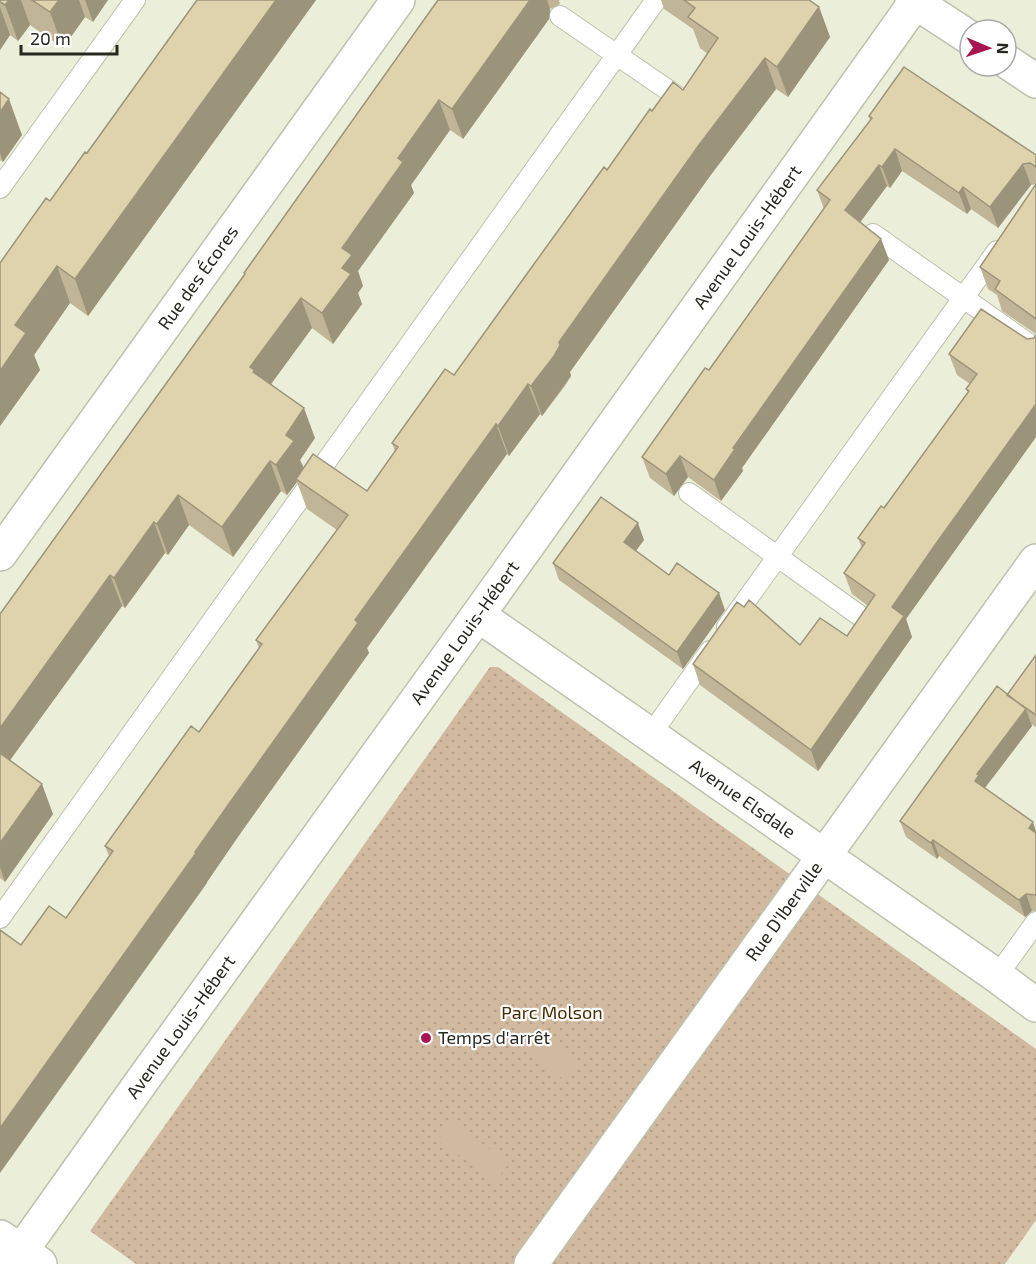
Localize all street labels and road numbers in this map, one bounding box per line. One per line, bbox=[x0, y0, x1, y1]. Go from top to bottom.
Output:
street label: Avenue Louis-Hébert bbox=[688, 160, 806, 313]
street label: Rue des Écores bbox=[153, 221, 242, 334]
street label: Avenue Louis-Hébert bbox=[405, 556, 523, 708]
street label: Avenue Elsdale bbox=[686, 754, 800, 843]
street label: Rue D'Iberville bbox=[740, 857, 826, 965]
street label: Avenue Louis-Hébert bbox=[121, 950, 239, 1102]

